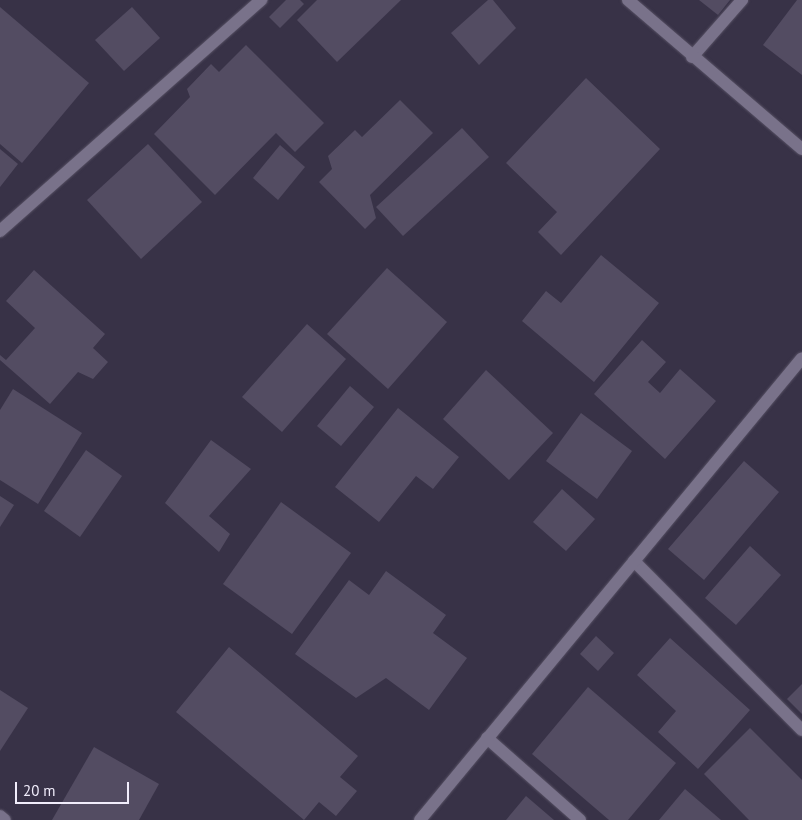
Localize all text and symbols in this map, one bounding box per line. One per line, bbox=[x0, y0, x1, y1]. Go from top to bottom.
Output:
scale bar bbox=[18, 772, 131, 804]
text: 20 m bbox=[23, 781, 56, 800]

